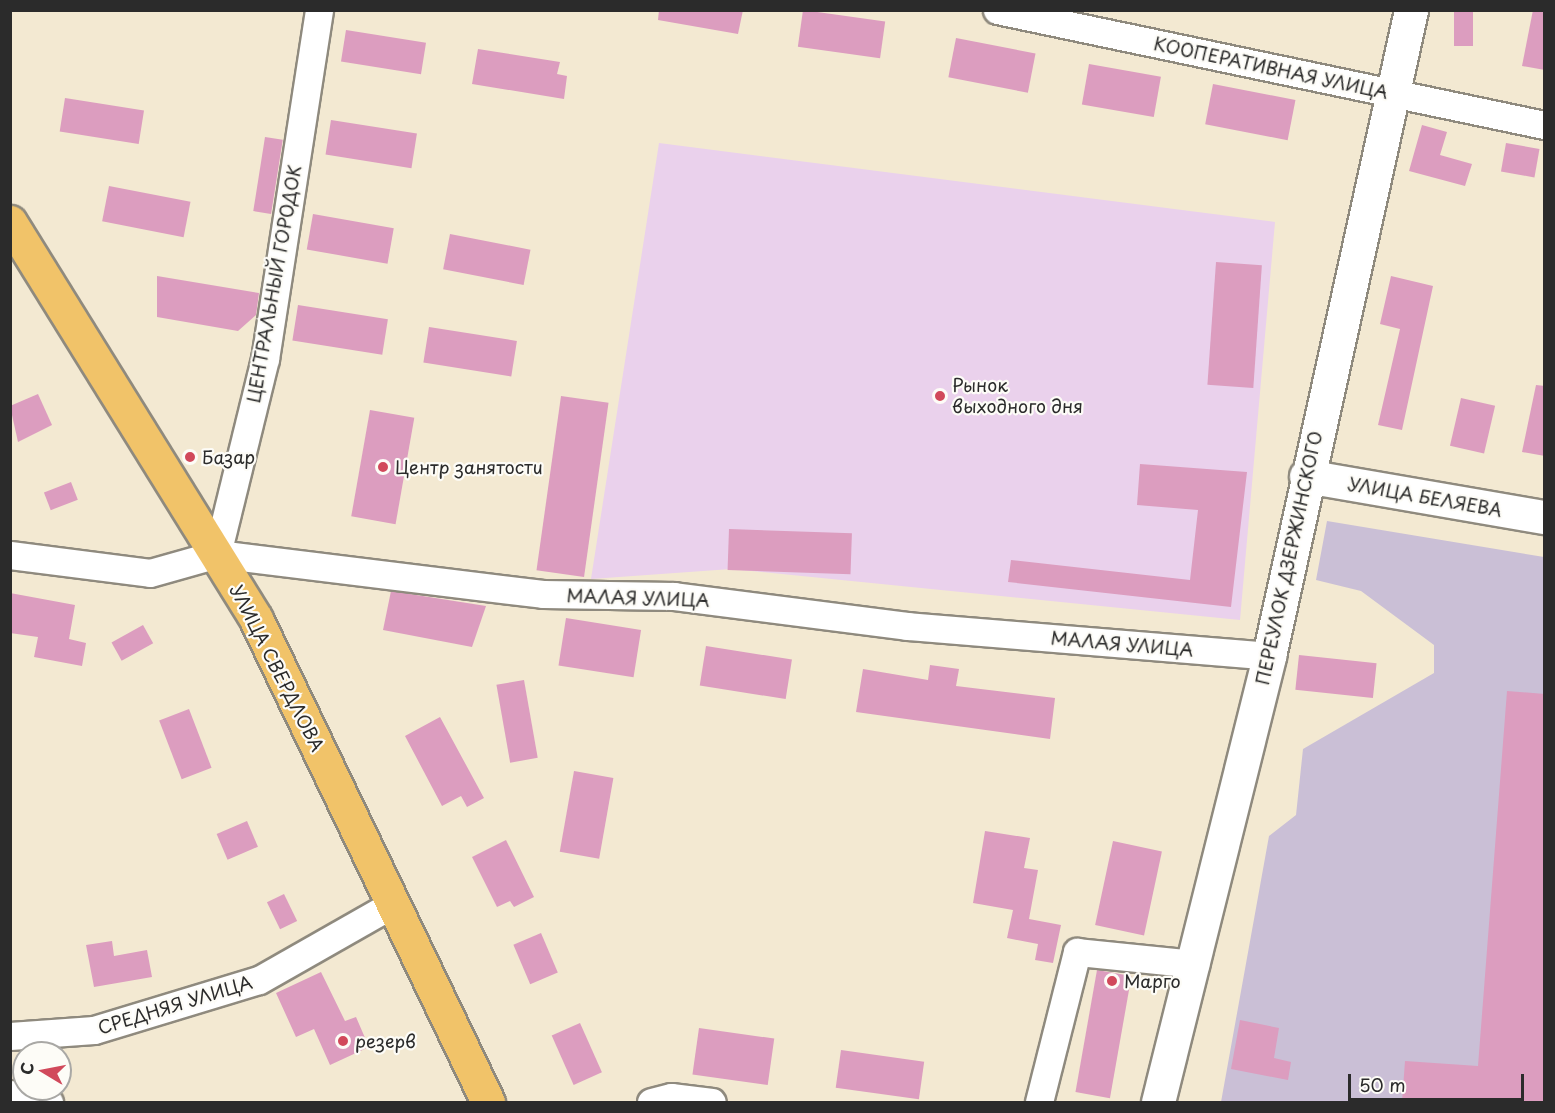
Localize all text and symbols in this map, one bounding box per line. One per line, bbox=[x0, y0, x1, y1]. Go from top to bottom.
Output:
street label: КООПЕРАТИВНАЯ УЛИЦА bbox=[1152, 33, 1390, 103]
street label: ЦЕНТРАЛЬНЫЙ ГОРОДОК bbox=[242, 164, 306, 404]
place label: Рынок выходного дня bbox=[952, 375, 1084, 418]
marker: Рынок выходного дня bbox=[933, 389, 947, 403]
street label: ПЕРЕУЛОК ДЗЕРЖИНСКОГО bbox=[1251, 429, 1327, 687]
place label: Базар bbox=[202, 446, 255, 468]
marker: Базар bbox=[183, 450, 197, 464]
place label: Центр занятости bbox=[395, 456, 544, 478]
marker: Центр занятости bbox=[376, 460, 390, 474]
street label: УЛИЦА БЕЛЯЕВА bbox=[1346, 473, 1504, 521]
street label: УЛИЦА СВЕРДЛОВА bbox=[225, 580, 329, 756]
street label: МАЛАЯ УЛИЦА bbox=[566, 585, 710, 611]
street label: МАЛАЯ УЛИЦА bbox=[1050, 627, 1194, 661]
place label: Марго bbox=[1124, 970, 1181, 992]
street label: СРЕДНЯЯ УЛИЦА bbox=[95, 971, 255, 1039]
marker: Марго bbox=[1105, 974, 1119, 988]
place label: резерв bbox=[355, 1030, 416, 1052]
marker: резерв bbox=[336, 1034, 350, 1048]
north arrow bbox=[12, 1041, 72, 1101]
text: С bbox=[13, 1060, 39, 1076]
scale bar bbox=[1351, 1062, 1526, 1100]
text: 50 m bbox=[1359, 1071, 1406, 1098]

